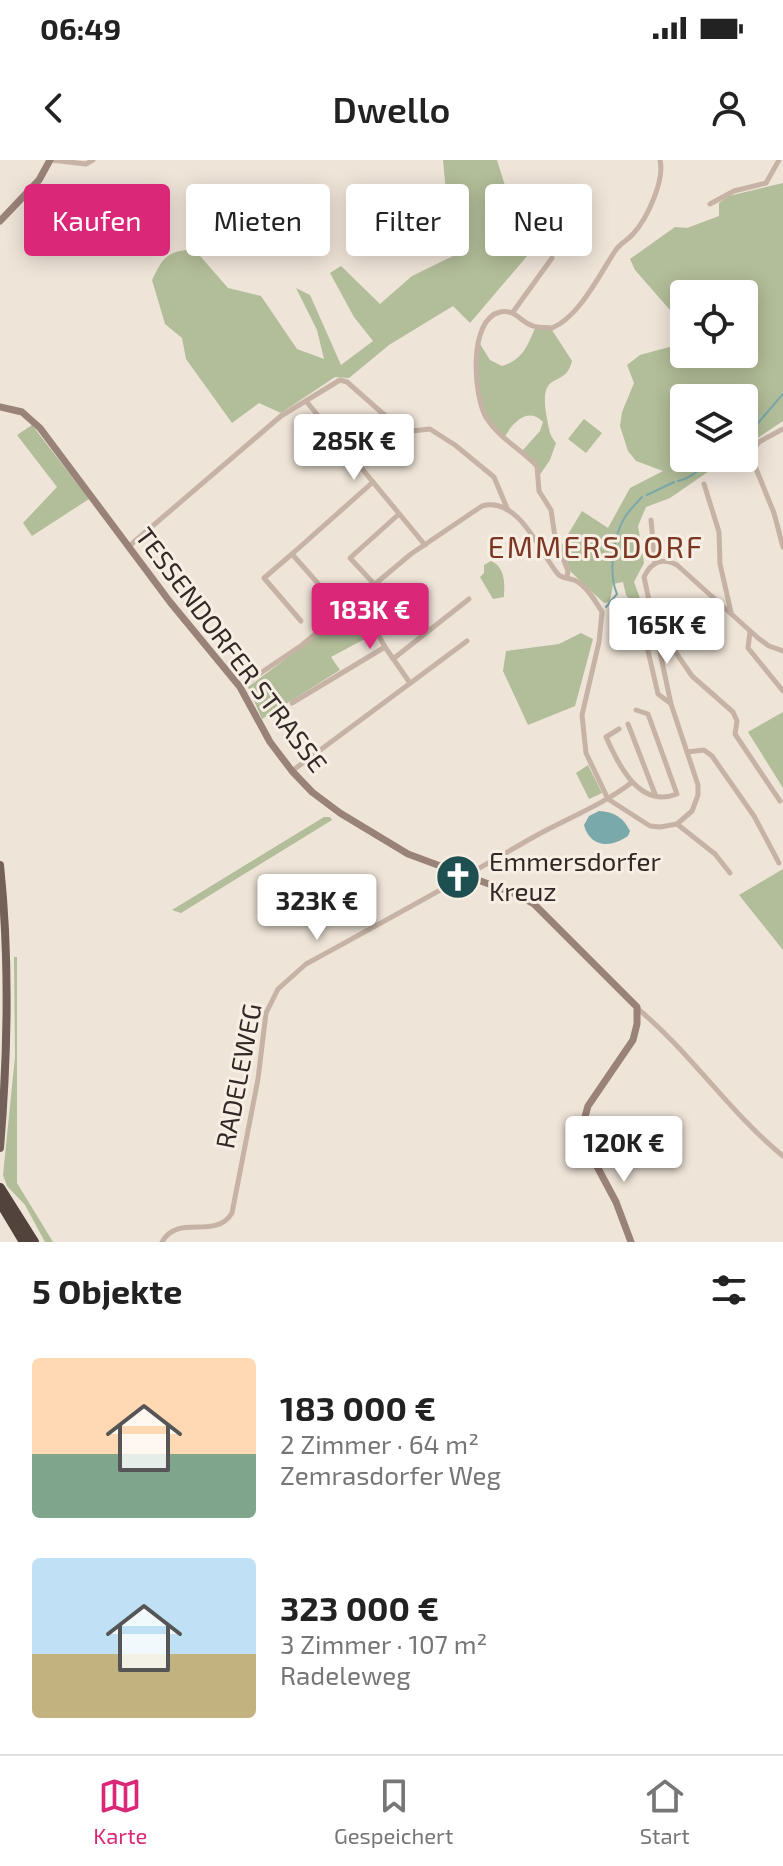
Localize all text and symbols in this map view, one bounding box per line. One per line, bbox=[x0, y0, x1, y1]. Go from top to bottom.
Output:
text: 06:49 bbox=[40, 10, 121, 46]
icon: back bbox=[32, 86, 76, 130]
icon: person bbox=[707, 86, 751, 130]
text: Dwello bbox=[333, 87, 450, 130]
chip: Kaufen bbox=[24, 184, 170, 256]
chip: Mieten bbox=[186, 184, 330, 256]
chip: Filter bbox=[346, 184, 469, 256]
chip: Neu bbox=[485, 184, 592, 256]
map controls bbox=[670, 280, 758, 472]
button: locate bbox=[670, 280, 758, 368]
button: layers bbox=[670, 384, 758, 472]
pin: 285K € bbox=[289, 414, 419, 482]
text: 285K € bbox=[312, 424, 396, 455]
street label: TESSENDORFER STRASSE bbox=[130, 521, 334, 778]
district label: EMMERSDORF bbox=[488, 528, 704, 564]
pin: 183K € bbox=[305, 583, 435, 651]
text: 183K € bbox=[330, 593, 410, 624]
pin: 165K € bbox=[602, 598, 732, 666]
text: 165K € bbox=[627, 608, 707, 639]
place label: Emmersdorfer Kreuz bbox=[489, 845, 661, 906]
church icon: Emmersdorfer Kreuz bbox=[434, 853, 482, 901]
pin: 323K € bbox=[252, 874, 382, 942]
text: 323K € bbox=[275, 884, 359, 915]
street label: RADELEWEG bbox=[208, 1000, 267, 1151]
pin: 120K € bbox=[559, 1116, 689, 1184]
text: 120K € bbox=[583, 1126, 665, 1157]
icon: filters bbox=[707, 1268, 751, 1312]
text: 5 Objekte bbox=[32, 1270, 182, 1311]
text: 183 000 € bbox=[280, 1387, 436, 1428]
icon: home bbox=[96, 1390, 192, 1486]
text: 2 Zimmer · 64 m² bbox=[280, 1428, 479, 1459]
text: Zemrasdorfer Weg bbox=[280, 1459, 501, 1490]
text: 323 000 € bbox=[280, 1587, 439, 1628]
icon: home bbox=[96, 1590, 192, 1686]
text: 3 Zimmer · 107 m² bbox=[280, 1628, 487, 1659]
text: Radeleweg bbox=[280, 1659, 411, 1690]
tab: Karte bbox=[93, 1774, 147, 1848]
tab: Gespeichert bbox=[334, 1774, 453, 1848]
tab: Start bbox=[640, 1774, 690, 1848]

